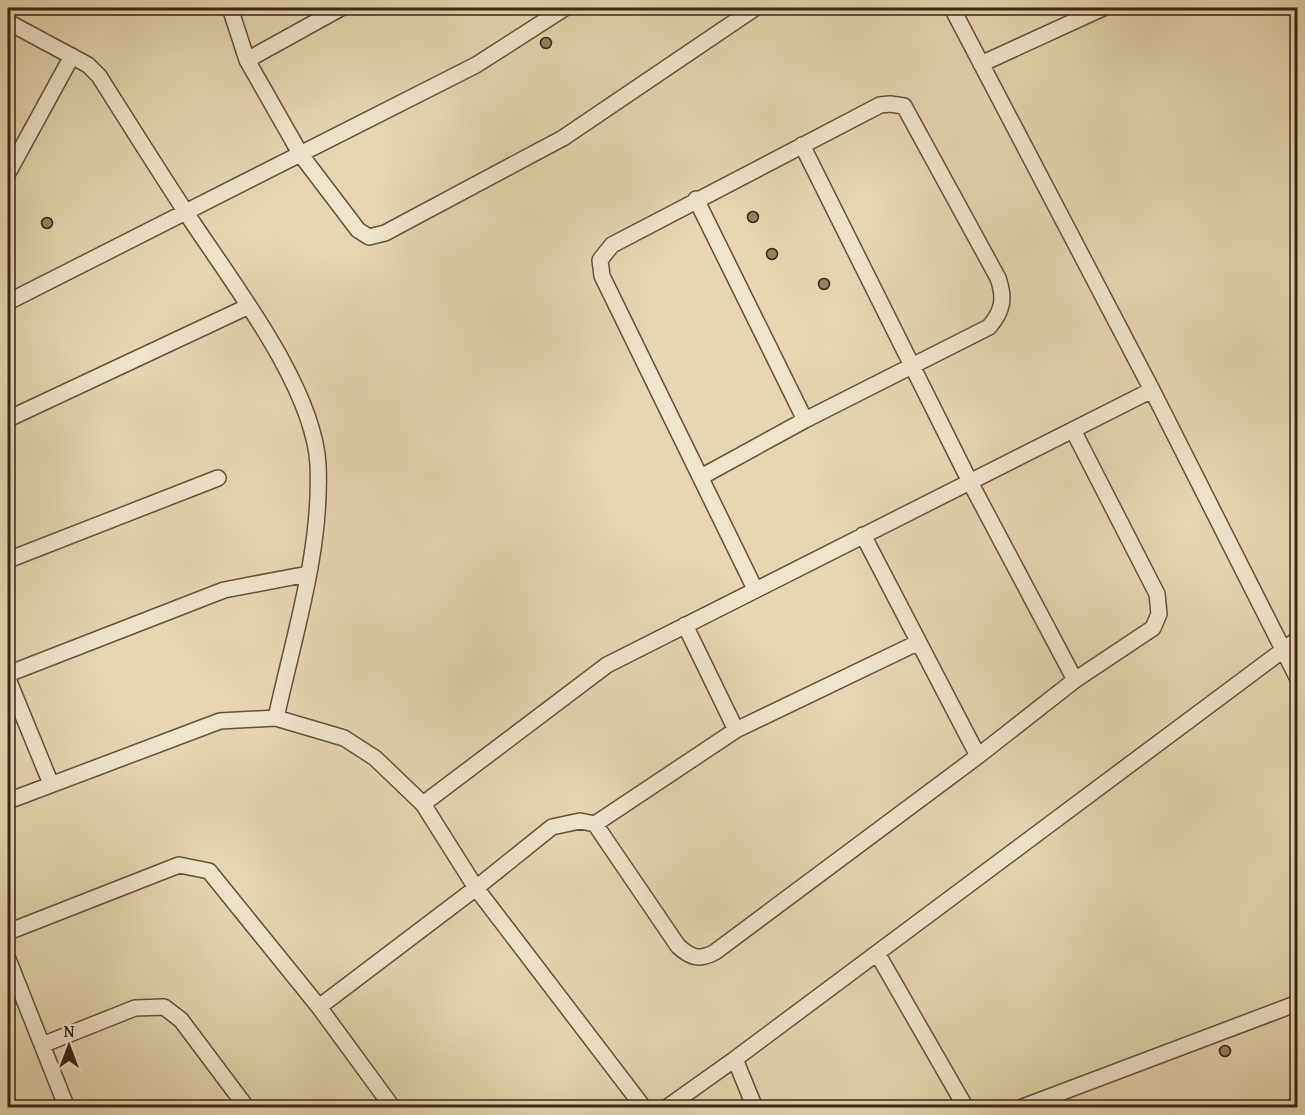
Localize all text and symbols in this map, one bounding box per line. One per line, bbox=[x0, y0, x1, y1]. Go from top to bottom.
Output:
north arrow bbox=[39, 1016, 99, 1076]
text: N bbox=[64, 1019, 75, 1043]

